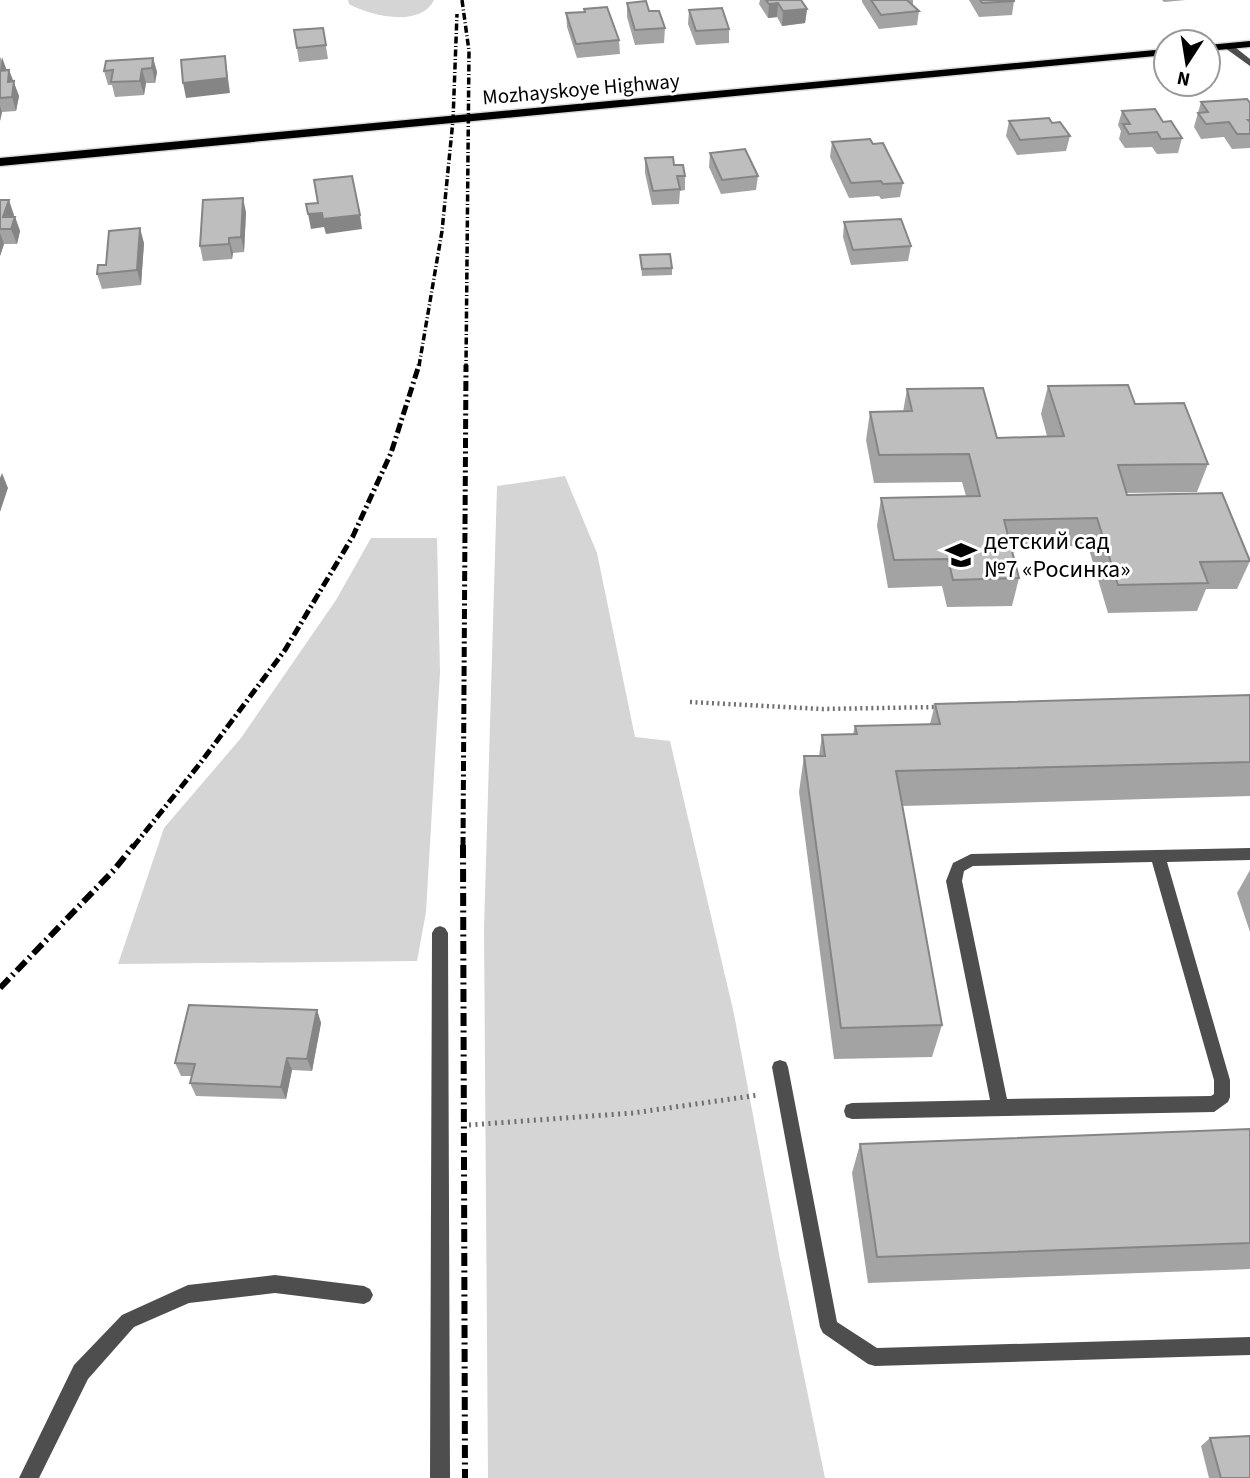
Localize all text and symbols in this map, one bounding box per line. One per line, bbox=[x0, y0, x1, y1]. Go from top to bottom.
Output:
north arrow bbox=[1152, 28, 1222, 98]
text: N bbox=[1175, 64, 1193, 93]
street label: Mozhayskoye Highway bbox=[481, 65, 681, 113]
place label: детский сад №7 «Росинка» bbox=[984, 524, 1131, 587]
school or university icon: детский сад №7 «Росинка» bbox=[944, 538, 978, 572]

